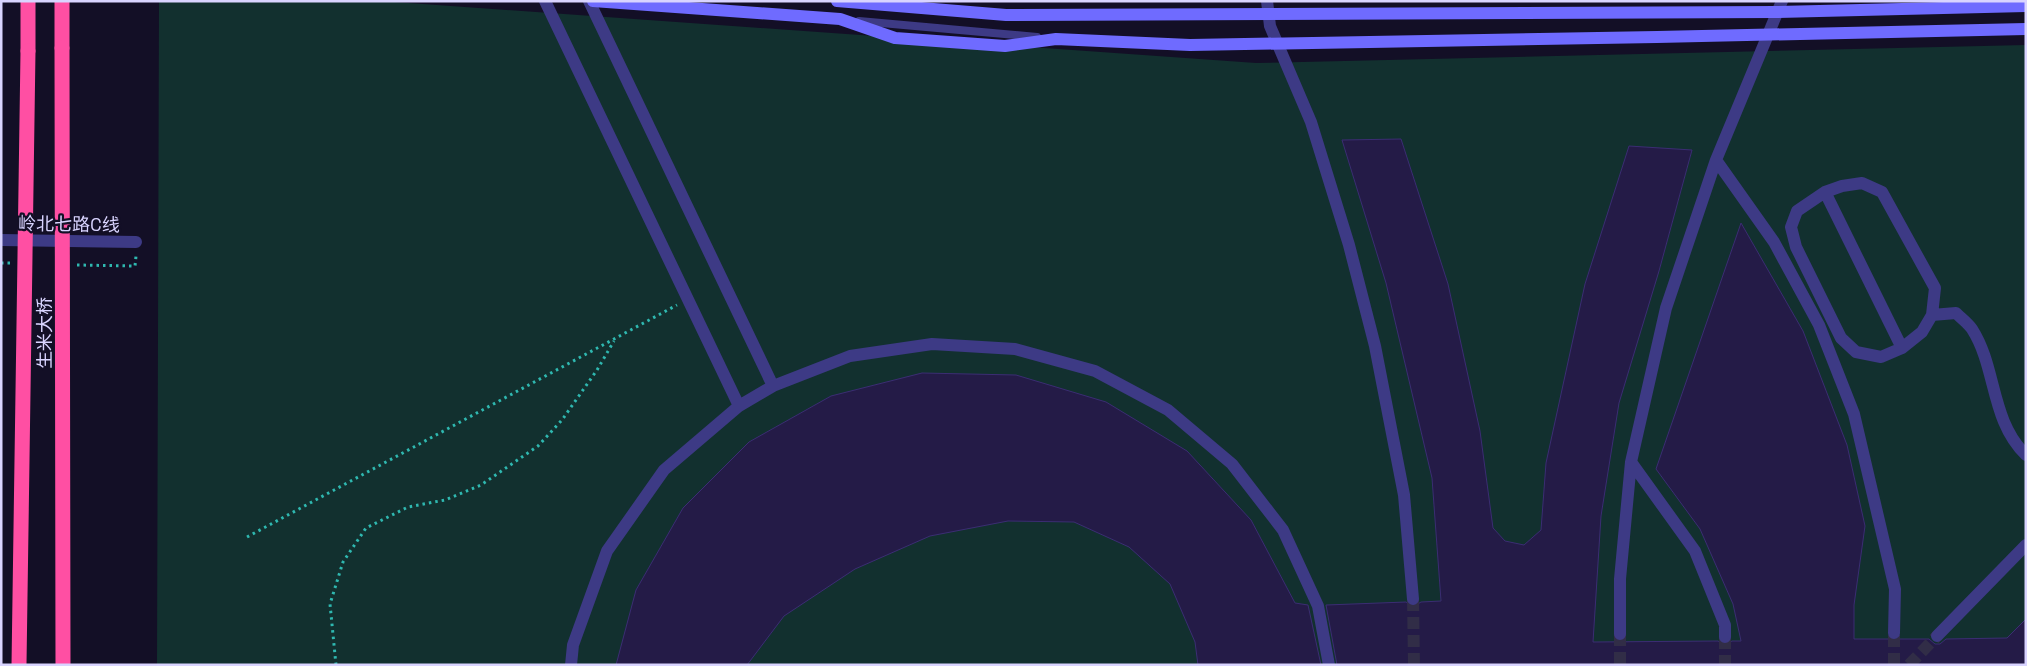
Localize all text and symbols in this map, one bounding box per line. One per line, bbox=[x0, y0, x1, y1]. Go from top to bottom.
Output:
street label: 岭北七路C线 bbox=[18, 212, 120, 236]
street label: 生米大桥 bbox=[33, 297, 56, 369]

